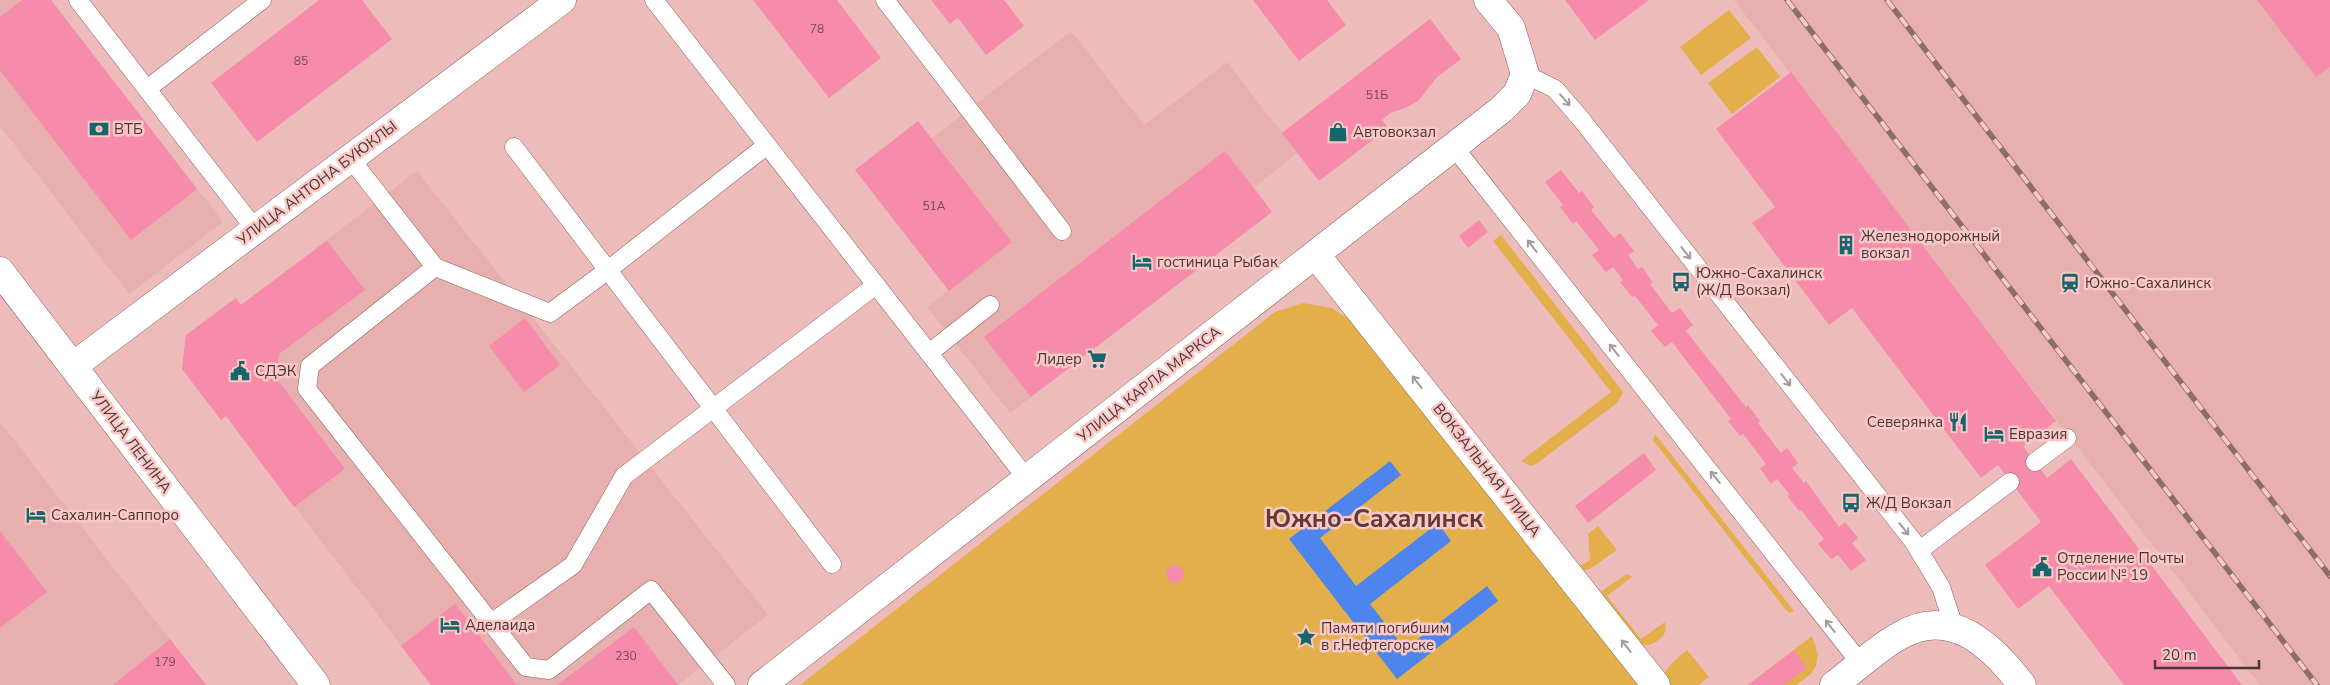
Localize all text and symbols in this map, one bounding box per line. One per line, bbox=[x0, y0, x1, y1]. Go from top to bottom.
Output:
house number: 78 bbox=[810, 21, 824, 37]
house number: 85 bbox=[294, 53, 308, 69]
house number: 51Б bbox=[1366, 87, 1388, 103]
one-way arrow bbox=[1559, 94, 1571, 107]
street label: УЛИЦА АНТОНА БУЮКЛЫ bbox=[232, 116, 401, 250]
bank icon: ВТБ bbox=[88, 118, 110, 140]
place label: ВТБ bbox=[114, 119, 143, 139]
shop icon: Автовокзал bbox=[1327, 121, 1349, 143]
place label: Автовокзал bbox=[1353, 122, 1436, 142]
house number: 51А bbox=[922, 198, 946, 214]
place label: Железнодорожный вокзал bbox=[1861, 226, 2000, 263]
building icon: Железнодорожный вокзал bbox=[1835, 234, 1857, 256]
one-way arrow bbox=[1527, 239, 1537, 253]
one-way arrow bbox=[1680, 246, 1691, 259]
hotel icon: гостиница Рыбак bbox=[1131, 251, 1153, 273]
place label: гостиница Рыбак bbox=[1157, 252, 1278, 272]
place label: Южно-Сахалинск (Ж/Д Вокзал) bbox=[1696, 263, 1822, 300]
bus stop icon: Южно-Сахалинск (Ж/Д Вокзал) bbox=[1670, 271, 1692, 293]
station icon: Южно-Сахалинск bbox=[2059, 272, 2081, 294]
place label: Южно-Сахалинск bbox=[2085, 273, 2211, 293]
street label: УЛИЦА КАРЛА МАРКСА bbox=[1072, 322, 1225, 447]
one-way arrow bbox=[1609, 344, 1620, 357]
supermarket icon: Лидер bbox=[1086, 348, 1108, 370]
place label: Лидер bbox=[1036, 349, 1082, 369]
public building icon: СДЭК bbox=[229, 360, 251, 382]
place label: СДЭК bbox=[255, 361, 297, 381]
one-way arrow bbox=[1781, 373, 1792, 386]
one-way arrow bbox=[1411, 376, 1422, 389]
street label: УЛИЦА ЛЕНИНА bbox=[85, 386, 176, 497]
street label: ВОКЗАЛЬНАЯ УЛИЦА bbox=[1429, 399, 1545, 541]
restaurant icon: Северянка bbox=[1947, 411, 1969, 433]
place label: Северянка bbox=[1867, 412, 1943, 432]
hotel icon: Евразия bbox=[1983, 423, 2005, 445]
place label: Евразия bbox=[2009, 424, 2067, 444]
one-way arrow bbox=[1710, 471, 1721, 484]
bus stop icon: Ж/Д Вокзал bbox=[1840, 492, 1862, 514]
place label: Ж/Д Вокзал bbox=[1866, 493, 1952, 513]
district label: Южно-Сахалинск bbox=[1265, 502, 1484, 536]
hotel icon: Сахалин-Саппоро bbox=[25, 504, 47, 526]
place label: Сахалин-Саппоро bbox=[51, 505, 179, 525]
one-way arrow bbox=[1898, 523, 1909, 536]
place label: Отделение Почты России № 19 bbox=[2057, 548, 2184, 585]
public building icon: Отделение Почты России № 19 bbox=[2031, 556, 2053, 578]
hotel icon: Аделаида bbox=[439, 614, 461, 636]
place label: Аделаида bbox=[465, 615, 535, 635]
place label: Памяти погибшим в г.Нефтегорске bbox=[1321, 618, 1449, 655]
one-way arrow bbox=[1825, 620, 1836, 633]
place icon: Памяти погибшим в г.Нефтегорске bbox=[1295, 626, 1317, 648]
scale bar bbox=[2155, 638, 2259, 670]
one-way arrow bbox=[1621, 640, 1632, 653]
text: 20 m bbox=[2162, 645, 2197, 665]
house number: 230 bbox=[615, 648, 637, 664]
house number: 179 bbox=[154, 654, 176, 670]

